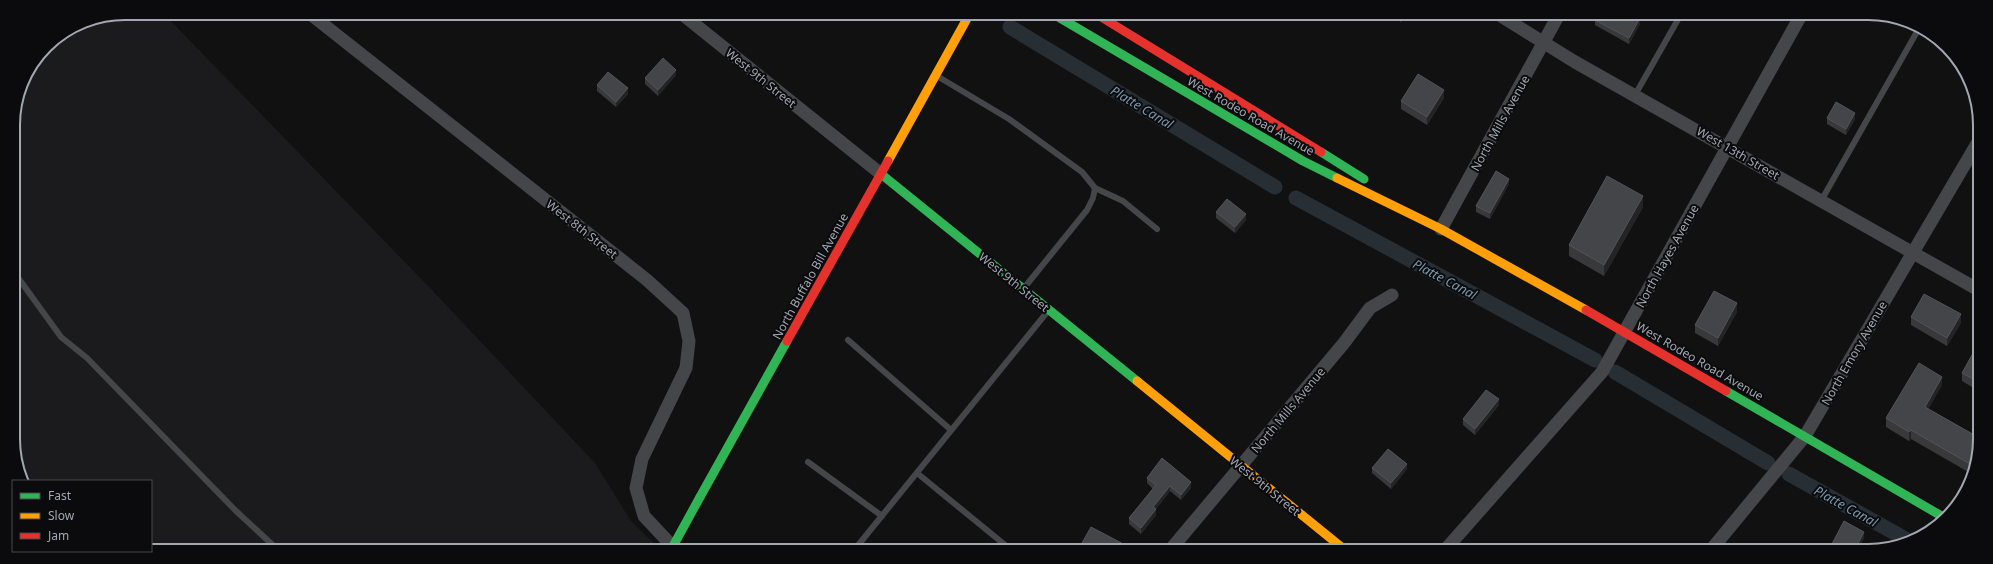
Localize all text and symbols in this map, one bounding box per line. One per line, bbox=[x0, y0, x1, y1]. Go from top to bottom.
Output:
street label: West 9th Street bbox=[722, 44, 800, 112]
street label: North Mills Avenue bbox=[1467, 72, 1534, 174]
street label: West Rodeo Road Avenue bbox=[1184, 73, 1318, 160]
water label: Platte Canal bbox=[1107, 81, 1177, 133]
street label: West 13th Street bbox=[1693, 122, 1783, 184]
street label: West 8th Street bbox=[543, 196, 622, 263]
street label: North Hayes Avenue bbox=[1632, 201, 1703, 311]
street label: North Buffalo Bill Avenue bbox=[768, 209, 852, 342]
street label: West 9th Street bbox=[975, 248, 1053, 316]
water label: Platte Canal bbox=[1410, 255, 1481, 304]
street label: North Emory Avenue bbox=[1817, 298, 1891, 408]
street label: West Rodeo Road Avenue bbox=[1633, 318, 1767, 405]
street label: North Mills Avenue bbox=[1247, 363, 1329, 457]
street label: West 9th Street bbox=[1226, 452, 1304, 520]
legend bbox=[12, 480, 152, 552]
water label: Platte Canal bbox=[1811, 481, 1881, 531]
text: Fast bbox=[48, 487, 72, 504]
text: Slow bbox=[48, 507, 75, 524]
text: Jam bbox=[47, 527, 69, 544]

